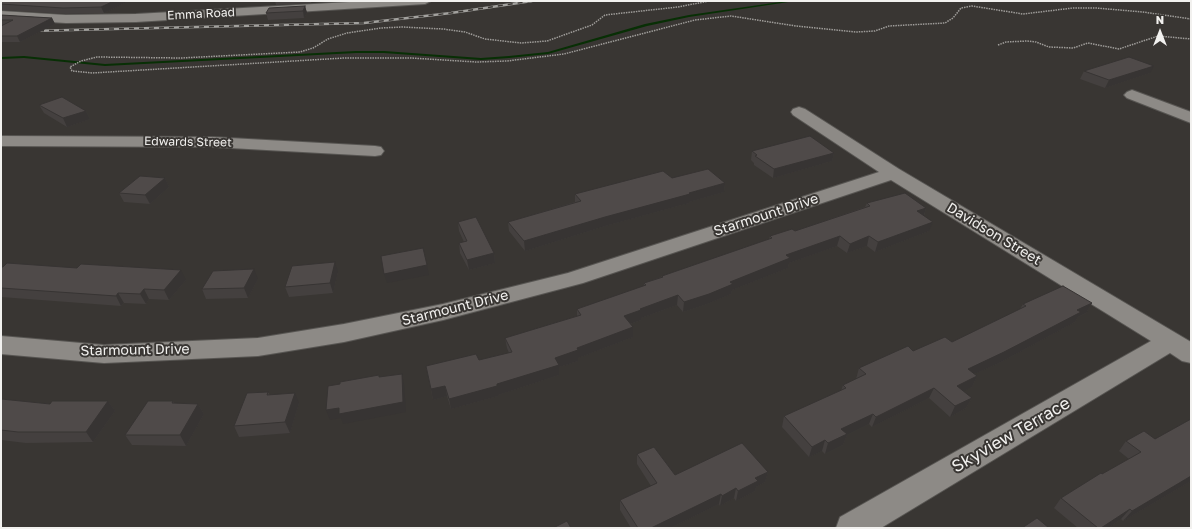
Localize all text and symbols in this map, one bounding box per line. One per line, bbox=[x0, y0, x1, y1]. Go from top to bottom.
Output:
street label: Emma Road bbox=[167, 5, 235, 23]
north arrow bbox=[1140, 12, 1180, 52]
text: N bbox=[1156, 13, 1164, 26]
street label: Edwards Street bbox=[144, 134, 232, 150]
street label: Starmount Drive bbox=[711, 190, 821, 240]
street label: Davidson Street bbox=[944, 199, 1044, 269]
street label: Starmount Drive bbox=[400, 287, 510, 329]
street label: Starmount Drive bbox=[80, 341, 190, 359]
street label: Skyview Terrace bbox=[948, 393, 1074, 477]

